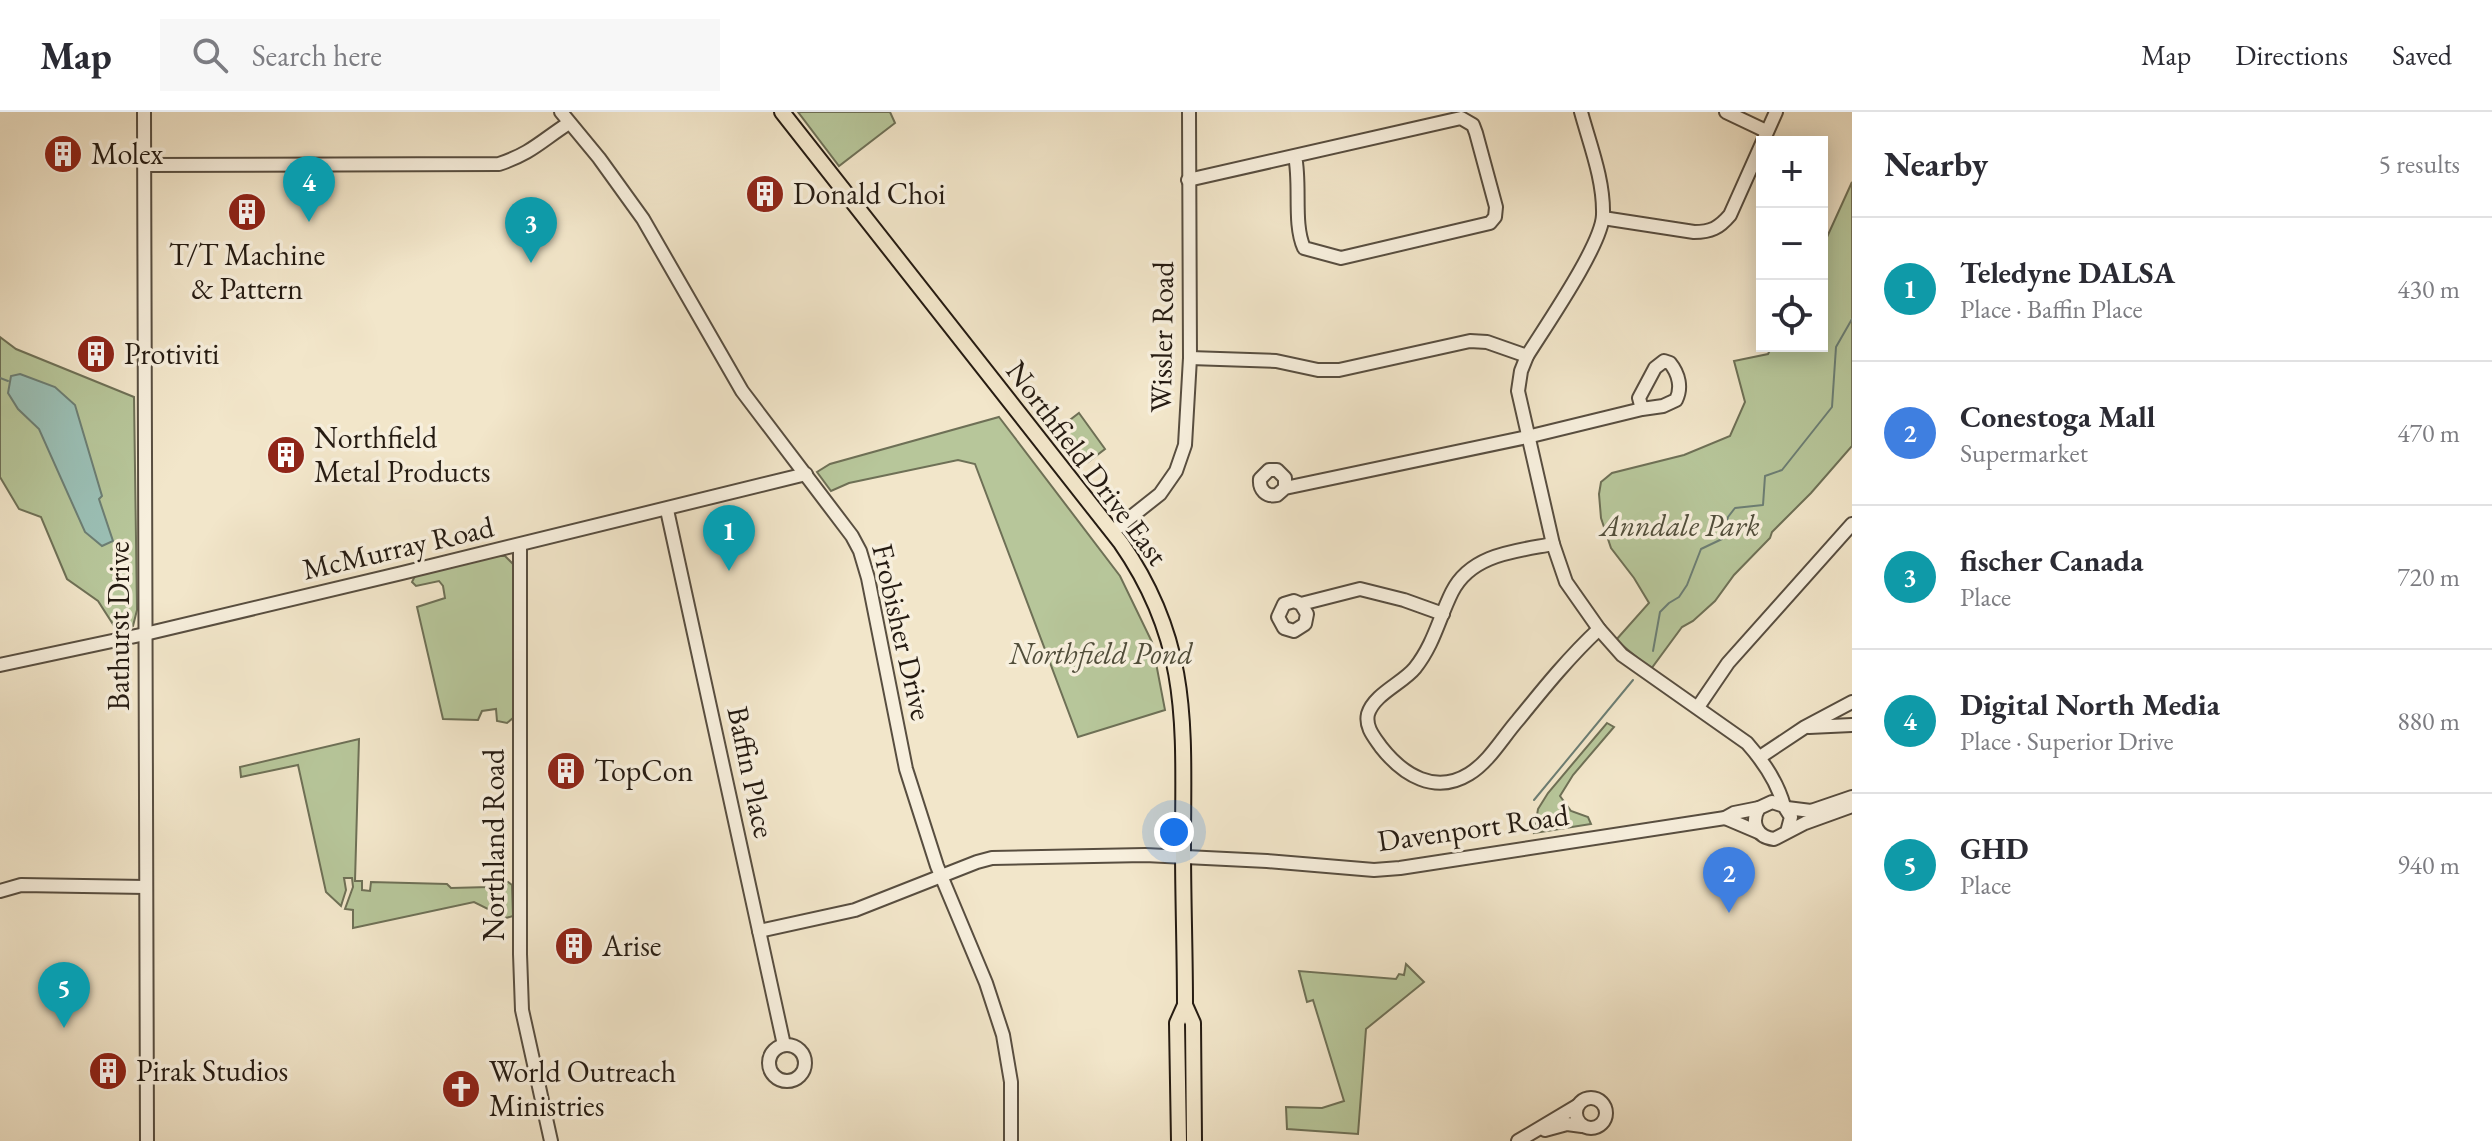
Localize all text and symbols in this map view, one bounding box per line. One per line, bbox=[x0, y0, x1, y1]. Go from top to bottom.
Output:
search box bbox=[160, 19, 720, 91]
text: Map bbox=[40, 31, 112, 80]
icon: search bbox=[188, 33, 232, 77]
text: Search here bbox=[252, 36, 382, 75]
text: Map bbox=[2141, 37, 2191, 73]
text: Directions bbox=[2235, 37, 2348, 73]
text: Saved bbox=[2392, 37, 2452, 73]
building icon: Molex bbox=[42, 133, 84, 175]
place label: Molex bbox=[91, 134, 163, 173]
map controls bbox=[1756, 136, 1828, 352]
button: + bbox=[1756, 136, 1828, 208]
text: Nearby bbox=[1884, 142, 1988, 186]
text: 5 results bbox=[2379, 147, 2460, 181]
pin: 4 bbox=[283, 156, 335, 222]
building icon: Donald Choi bbox=[744, 173, 786, 215]
place label: Donald Choi bbox=[793, 174, 946, 213]
building icon: T/T Machine & Pattern bbox=[226, 191, 268, 233]
pin: 3 bbox=[505, 197, 557, 263]
button: − bbox=[1756, 208, 1828, 280]
place label: T/T Machine & Pattern bbox=[169, 235, 325, 308]
text: Teledyne DALSA bbox=[1960, 253, 2175, 292]
street label: Wissler Road bbox=[1141, 260, 1182, 413]
text: 1 bbox=[1903, 272, 1917, 306]
text: 430 m bbox=[2397, 272, 2460, 306]
button: locate bbox=[1756, 280, 1828, 352]
text: Place · Baffin Place bbox=[1960, 292, 2143, 326]
building icon: Protiviti bbox=[75, 333, 117, 375]
place label: Protiviti bbox=[124, 334, 219, 373]
street label: Northfield Drive East bbox=[998, 353, 1177, 573]
text: Conestoga Mall bbox=[1960, 397, 2155, 436]
text: 2 bbox=[1903, 416, 1917, 450]
text: 470 m bbox=[2397, 416, 2460, 450]
place label: Northfield Metal Products bbox=[314, 418, 490, 491]
building icon: Northfield Metal Products bbox=[265, 434, 307, 476]
text: Supermarket bbox=[1960, 436, 2088, 470]
pin: 1 bbox=[703, 505, 755, 571]
street label: McMurray Road bbox=[298, 506, 498, 588]
park label: Anndale Park bbox=[1598, 506, 1760, 545]
street label: Frobisher Drive bbox=[863, 540, 942, 724]
street label: Bathurst Drive bbox=[99, 541, 138, 711]
text: fischer Canada bbox=[1960, 541, 2143, 580]
text: 3 bbox=[1903, 560, 1917, 594]
text: 720 m bbox=[2397, 560, 2460, 594]
text: Place bbox=[1960, 580, 2011, 614]
park label: Northfield Pond bbox=[1008, 634, 1194, 673]
text: Digital North Media bbox=[1960, 685, 2220, 724]
street label: Baffin Place bbox=[719, 702, 784, 841]
text: 4 bbox=[1903, 704, 1917, 738]
text: 880 m bbox=[2397, 704, 2460, 738]
text: Place · Superior Drive bbox=[1960, 724, 2174, 758]
street label: Northland Road bbox=[474, 748, 513, 941]
building icon: TopCon bbox=[545, 750, 587, 792]
place label: TopCon bbox=[594, 751, 694, 790]
street label: Davenport Road bbox=[1375, 795, 1572, 860]
your location bbox=[1154, 812, 1194, 852]
text: GHD bbox=[1960, 829, 2029, 868]
pin: 2 bbox=[1703, 847, 1755, 913]
text: 5 bbox=[1903, 848, 1917, 882]
text: 940 m bbox=[2397, 848, 2460, 882]
text: Place bbox=[1960, 868, 2011, 902]
building icon: Arise bbox=[553, 925, 595, 967]
place label: Arise bbox=[601, 926, 662, 965]
pin: 5 bbox=[38, 962, 90, 1028]
building icon: Pirak Studios bbox=[87, 1050, 129, 1092]
place label: Pirak Studios bbox=[136, 1051, 288, 1090]
place label: World Outreach Ministries bbox=[489, 1052, 676, 1125]
church icon: World Outreach Ministries bbox=[440, 1068, 482, 1110]

